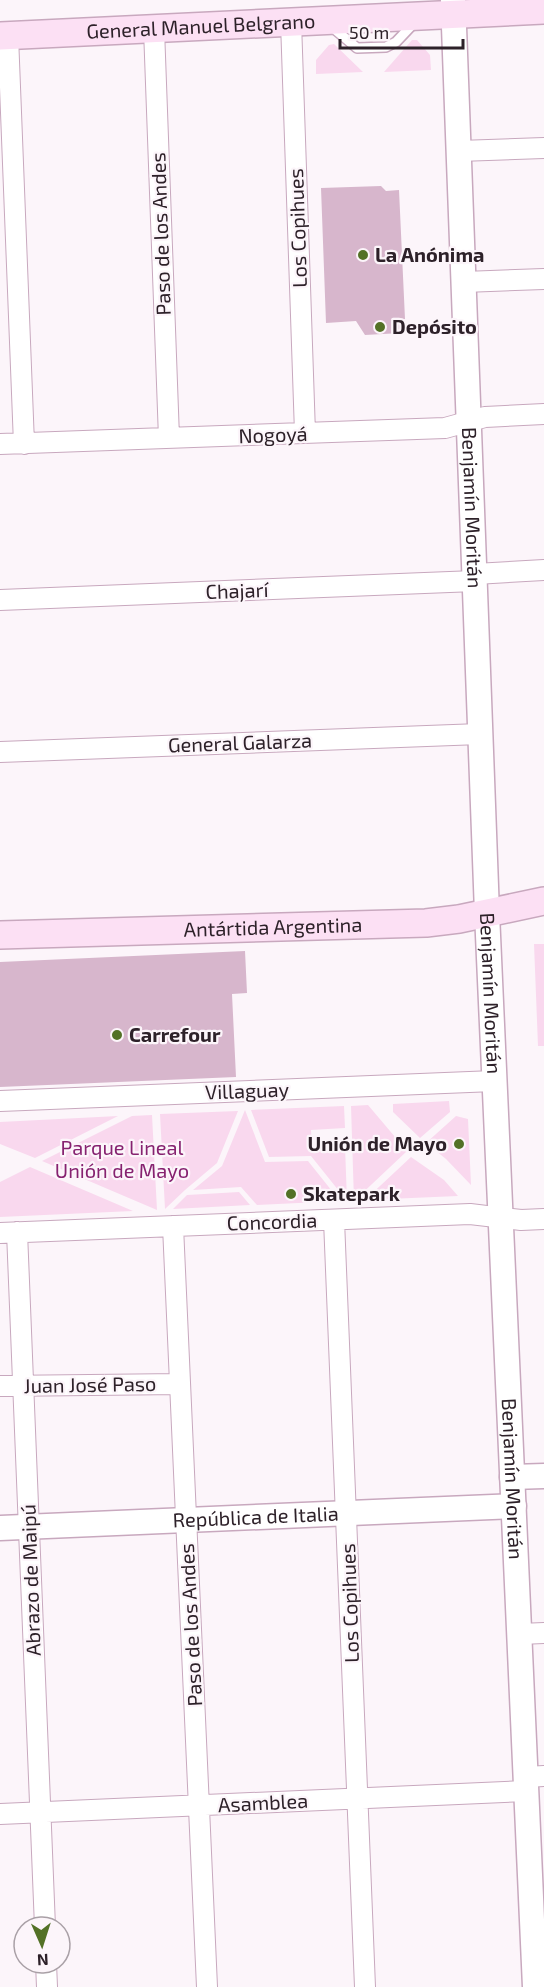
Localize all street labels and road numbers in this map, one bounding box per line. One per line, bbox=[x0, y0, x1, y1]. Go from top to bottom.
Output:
street label: General Manuel Belgrano bbox=[86, 8, 316, 43]
street label: Paso de los Andes bbox=[145, 152, 175, 316]
street label: Los Copihues bbox=[283, 168, 311, 288]
street label: Nogoyá bbox=[238, 421, 308, 447]
street label: Benjamín Moritán bbox=[458, 426, 488, 589]
street label: Chajarí bbox=[205, 577, 270, 603]
street label: General Galarza bbox=[167, 727, 312, 757]
street label: Antártida Argentina bbox=[183, 912, 363, 941]
street label: Benjamín Moritán bbox=[476, 912, 507, 1074]
street label: Villaguay bbox=[205, 1077, 290, 1103]
street label: Concordia bbox=[226, 1207, 318, 1235]
street label: Juan José Paso bbox=[23, 1371, 156, 1397]
street label: Benjamín Moritán bbox=[498, 1398, 529, 1560]
street label: República de Italia bbox=[172, 1501, 339, 1532]
street label: Abrazo de Maipú bbox=[15, 1504, 45, 1656]
street label: Paso de los Andes bbox=[174, 1543, 206, 1707]
street label: Los Copihues bbox=[335, 1543, 363, 1663]
street label: Asamblea bbox=[217, 1788, 309, 1816]

